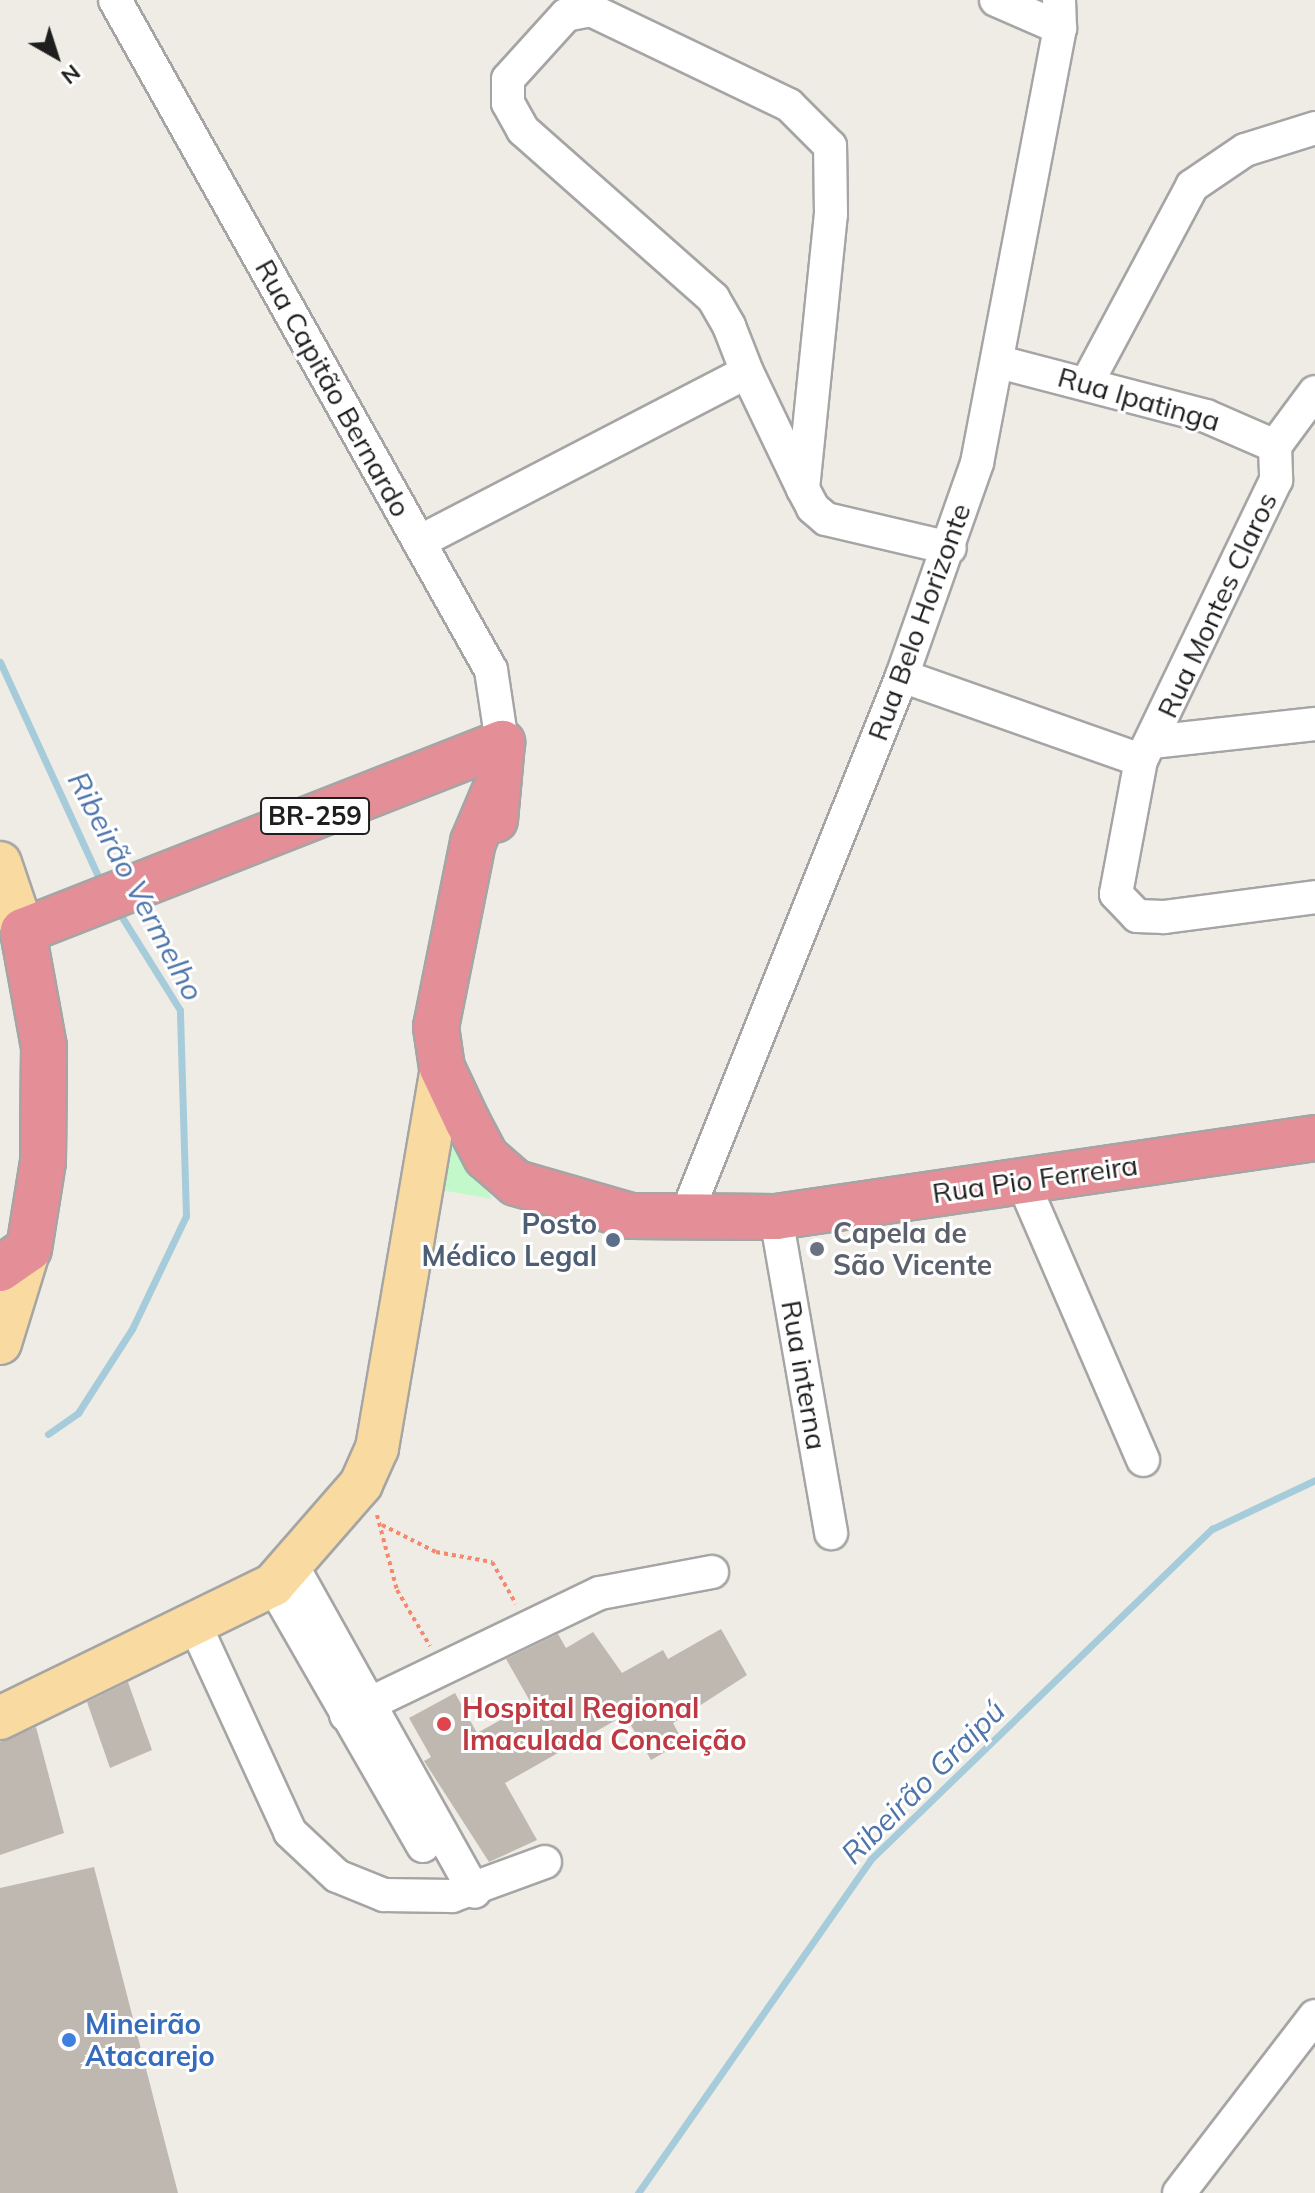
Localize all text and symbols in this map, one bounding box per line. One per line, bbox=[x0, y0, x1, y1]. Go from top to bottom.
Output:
north arrow bbox=[16, 16, 96, 96]
text: N bbox=[56, 59, 86, 91]
street label: Rua Capitão Bernardo bbox=[248, 254, 418, 522]
street label: Rua Ipatinga bbox=[1054, 360, 1224, 438]
street label: Rua Montes Claros bbox=[1150, 487, 1284, 723]
street label: Rua Belo Horizonte bbox=[861, 499, 977, 745]
water label: Ribeirão Vermelho bbox=[60, 765, 212, 1007]
road number: BR-259 bbox=[259, 794, 371, 838]
street label: Rua Pio Ferreira bbox=[930, 1148, 1140, 1210]
place label: Posto Médico Legal bbox=[422, 1207, 597, 1273]
place label: Capela de São Vicente bbox=[833, 1216, 992, 1282]
marker: Posto Médico Legal bbox=[604, 1231, 622, 1249]
marker: Capela de São Vicente bbox=[808, 1240, 826, 1258]
street label: Rua interna bbox=[774, 1298, 834, 1452]
place label: Hospital Regional Imaculada Conceição bbox=[462, 1691, 747, 1757]
water label: Ribeirão Graipú bbox=[834, 1693, 1012, 1871]
marker: Hospital Regional Imaculada Conceição bbox=[433, 1713, 455, 1735]
place label: Mineirão Atacarejo bbox=[85, 2007, 215, 2073]
marker: Mineirão Atacarejo bbox=[60, 2031, 78, 2049]

